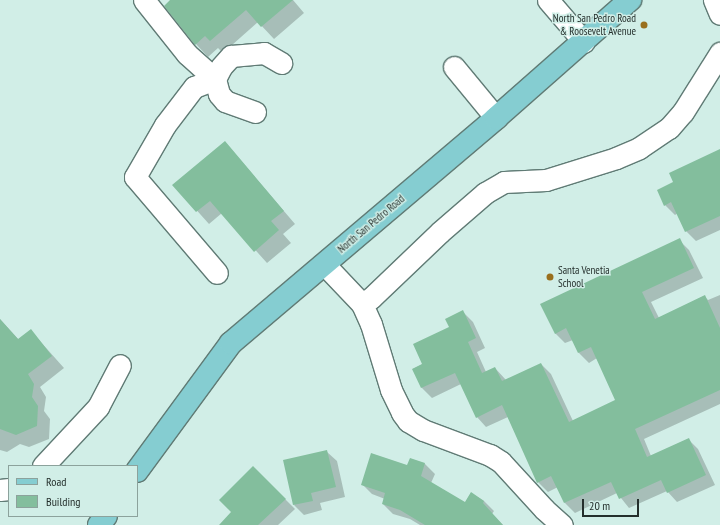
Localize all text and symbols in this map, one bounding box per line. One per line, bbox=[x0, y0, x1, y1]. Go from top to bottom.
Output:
place label: North San Pedro Road & Roosevelt Avenue bbox=[553, 12, 636, 38]
marker: North San Pedro Road & Roosevelt Avenue bbox=[639, 20, 649, 30]
street label: North San Pedro Road bbox=[335, 192, 407, 256]
place label: Santa Venetia School bbox=[558, 264, 610, 290]
marker: Santa Venetia School bbox=[545, 272, 555, 282]
legend bbox=[8, 465, 138, 517]
text: Road bbox=[46, 474, 66, 489]
scale bar bbox=[584, 491, 641, 517]
text: Building bbox=[46, 494, 81, 509]
text: 20 m bbox=[589, 498, 610, 513]

